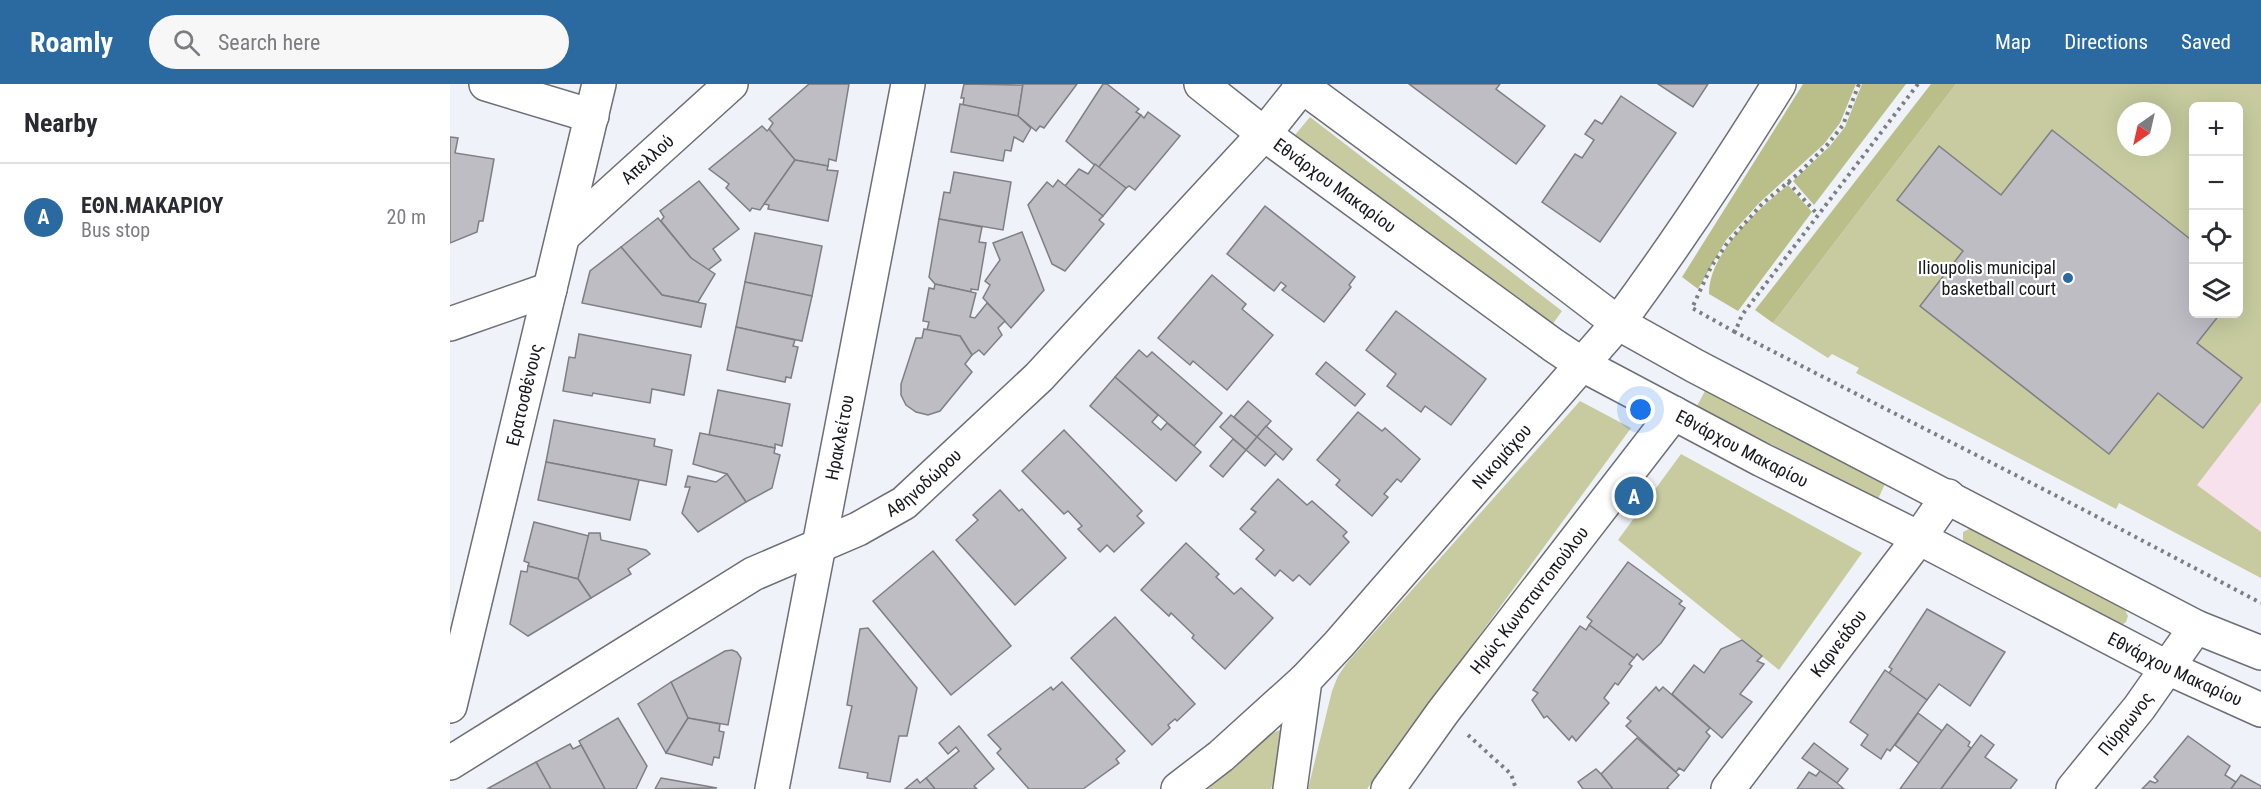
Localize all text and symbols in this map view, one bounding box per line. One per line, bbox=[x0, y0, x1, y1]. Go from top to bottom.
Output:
search box bbox=[149, 15, 569, 69]
text: Roamly bbox=[30, 26, 113, 59]
icon: search bbox=[170, 26, 203, 59]
text: Search here bbox=[218, 30, 320, 55]
text: Map bbox=[1995, 30, 2031, 54]
text: Directions bbox=[2064, 30, 2148, 54]
text: Saved bbox=[2181, 30, 2231, 54]
north arrow bbox=[2117, 102, 2171, 156]
map controls bbox=[2189, 102, 2243, 318]
button: + bbox=[2189, 102, 2243, 156]
text: Nearby bbox=[24, 108, 98, 138]
street label: Απελλού bbox=[617, 130, 678, 188]
street label: Εθνάρχου Μακαρίου bbox=[1270, 134, 1400, 237]
button: − bbox=[2189, 156, 2243, 210]
text: ΕΘΝ.ΜΑΚΑΡΙΟΥ bbox=[81, 193, 223, 218]
text: A bbox=[38, 205, 49, 229]
text: 20 m bbox=[387, 205, 426, 229]
button: locate bbox=[2189, 210, 2243, 264]
text: Bus stop bbox=[81, 218, 150, 242]
place label: Ilioupolis municipal basketball court bbox=[1918, 257, 2056, 299]
button: layers bbox=[2189, 264, 2243, 318]
marker: Ilioupolis municipal basketball court bbox=[2061, 271, 2075, 285]
street label: Ερατοσθένους bbox=[502, 342, 546, 448]
street label: Ηρακλείτου bbox=[821, 393, 858, 482]
your location bbox=[1626, 395, 1655, 424]
street label: Εθνάρχου Μακαρίου bbox=[1672, 405, 1812, 491]
street label: Νικομάχου bbox=[1468, 419, 1535, 493]
street label: Αθηνοδώρου bbox=[882, 444, 965, 521]
pin: A bbox=[1614, 474, 1654, 518]
street label: Ηρώς Κωνσταντοπούλου bbox=[1466, 522, 1592, 678]
street label: Καρνεάδου bbox=[1806, 605, 1871, 681]
street label: Εθνάρχου Μακαρίου bbox=[2104, 628, 2246, 710]
street label: Πύρρωνος bbox=[2094, 687, 2157, 760]

